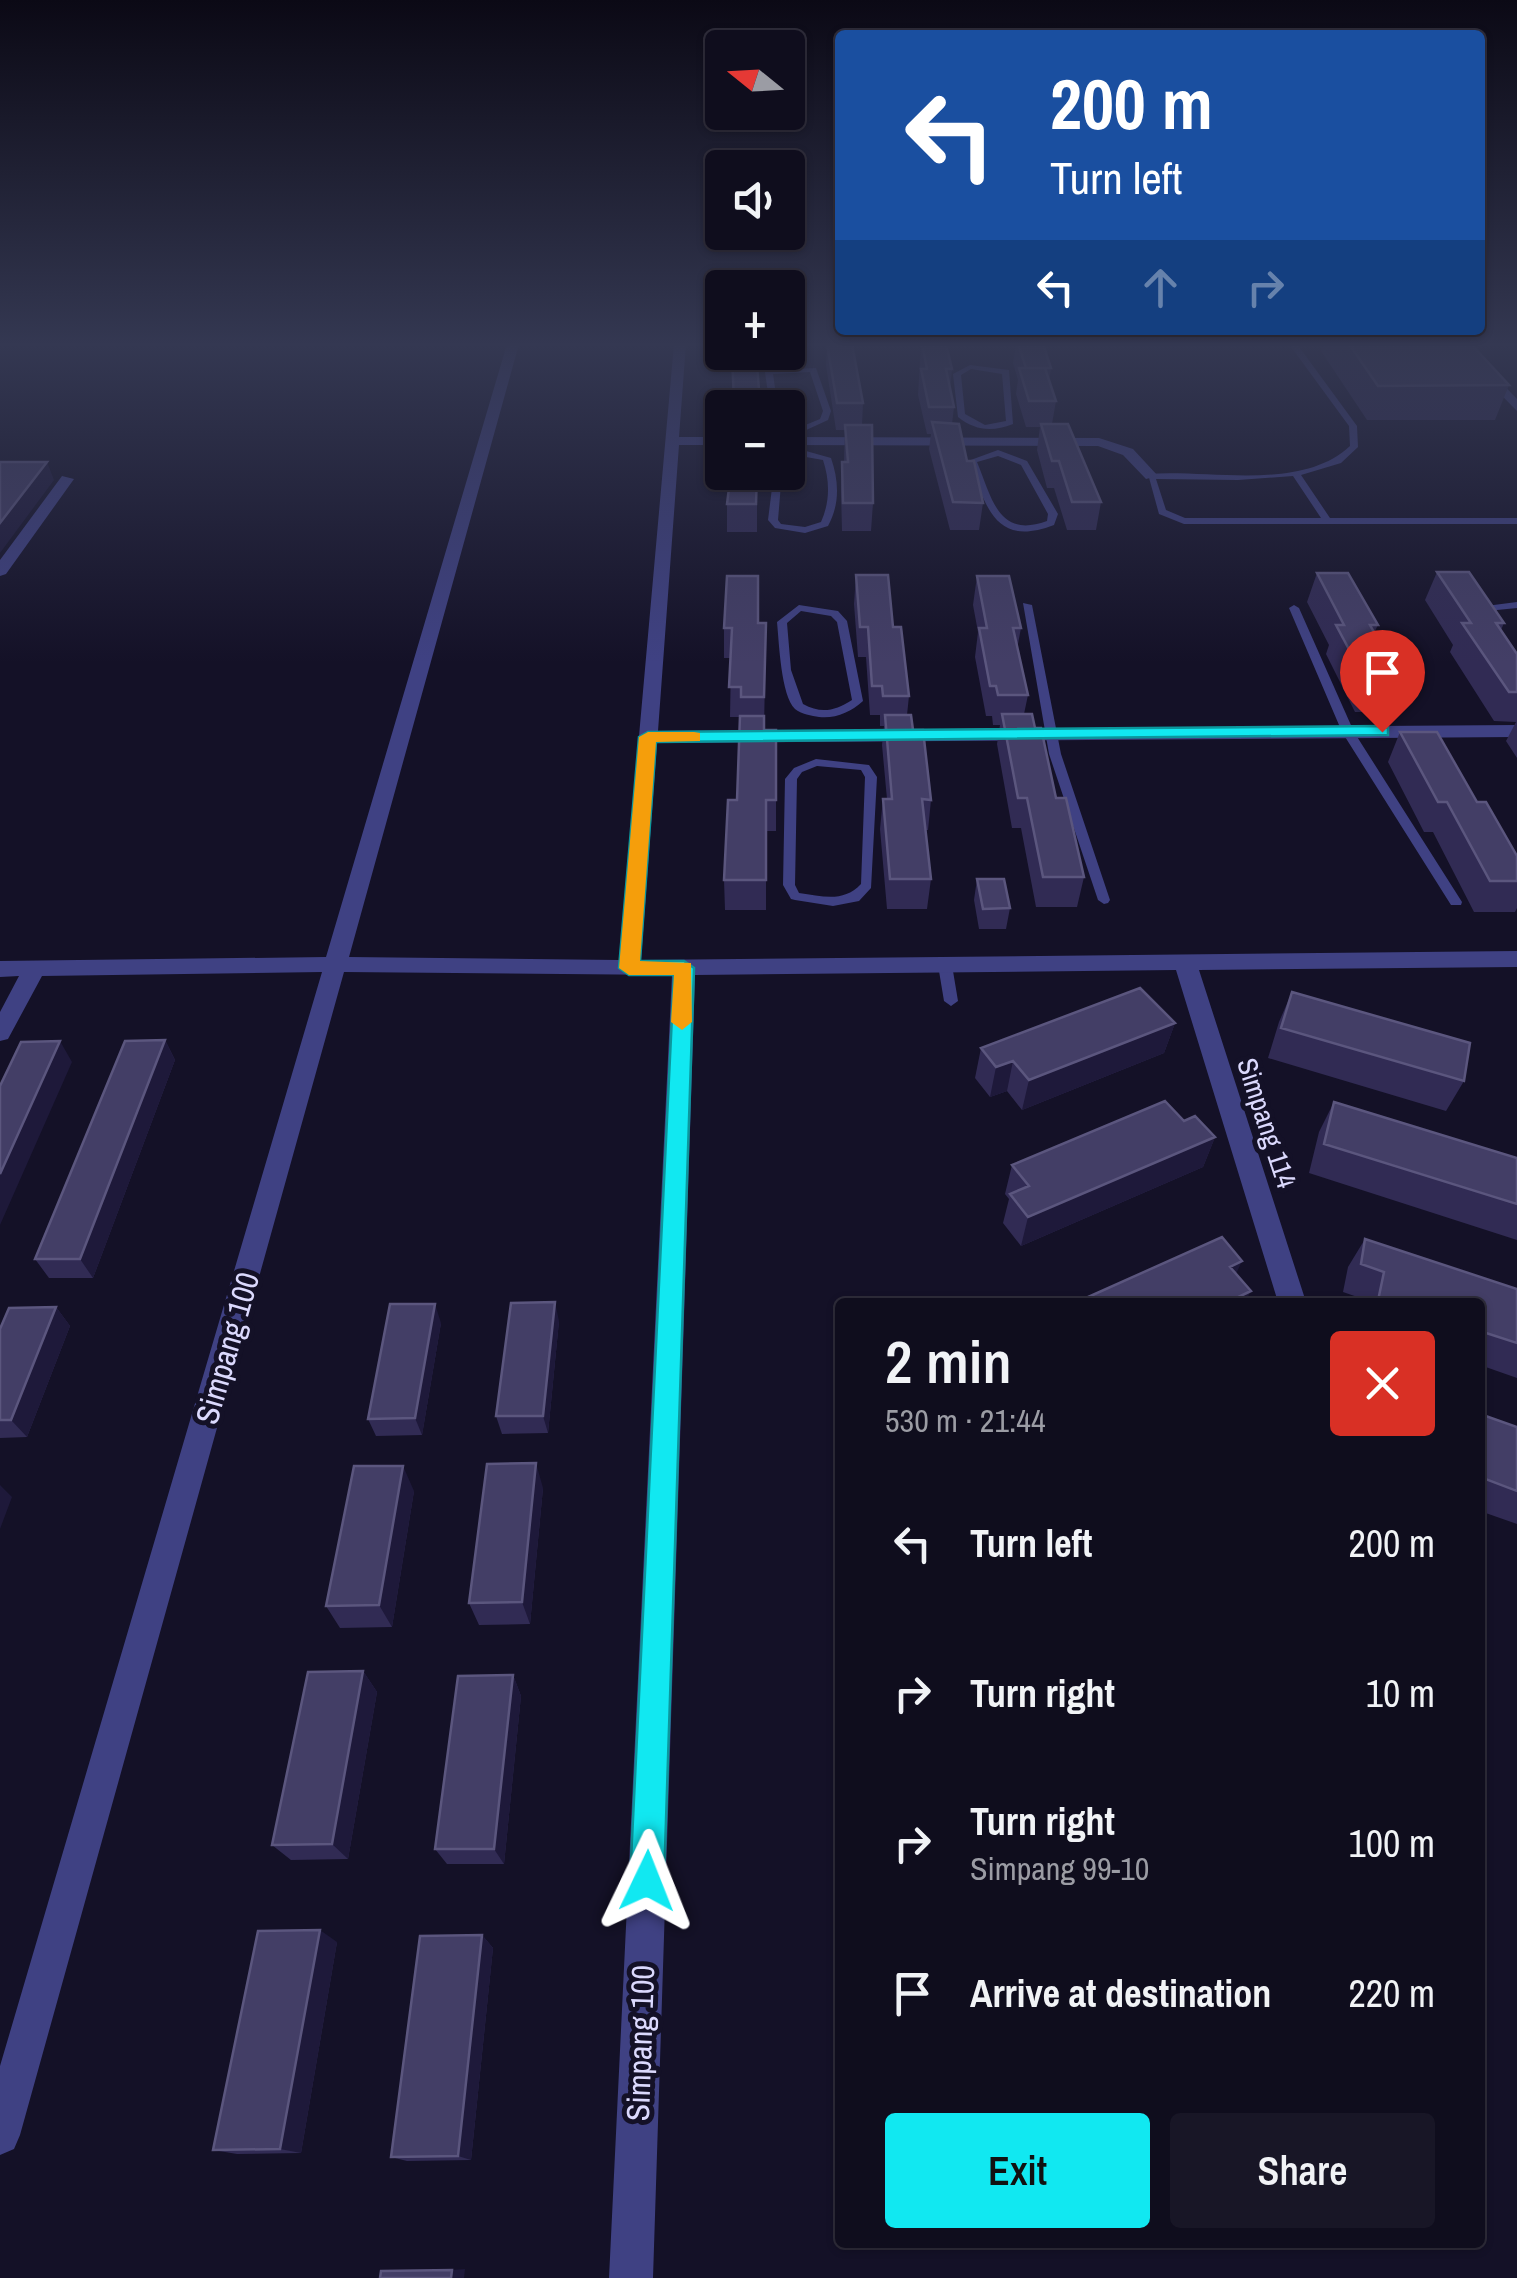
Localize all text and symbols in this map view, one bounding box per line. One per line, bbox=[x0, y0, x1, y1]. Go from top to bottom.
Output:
north arrow bbox=[705, 30, 805, 130]
map controls bbox=[705, 30, 805, 490]
text: 200 m bbox=[1050, 57, 1213, 151]
icon: left bbox=[885, 70, 1015, 200]
text: Turn left bbox=[1050, 147, 1182, 208]
button: sound bbox=[705, 150, 805, 250]
icon: left bbox=[1028, 260, 1083, 315]
icon: ahead bbox=[1133, 260, 1188, 315]
icon: right bbox=[1238, 260, 1293, 315]
button: + bbox=[705, 270, 805, 370]
button: − bbox=[705, 390, 805, 490]
pin bbox=[1340, 630, 1425, 733]
icon: arrive bbox=[1355, 645, 1410, 700]
street label: Simpang 114 bbox=[1228, 1053, 1306, 1193]
street label: Simpang 100 bbox=[185, 1267, 269, 1429]
text: 2 min bbox=[885, 1321, 1012, 1402]
button: close bbox=[1330, 1331, 1435, 1436]
text: 530 m · 21:44 bbox=[885, 1399, 1045, 1442]
icon: left bbox=[885, 1516, 940, 1571]
text: Turn left bbox=[970, 1518, 1092, 1569]
text: 200 m bbox=[1348, 1518, 1435, 1569]
icon: right bbox=[885, 1666, 940, 1721]
text: Turn right bbox=[970, 1668, 1115, 1719]
text: 10 m bbox=[1366, 1668, 1435, 1719]
text: Turn right bbox=[970, 1796, 1115, 1847]
icon: right bbox=[885, 1816, 940, 1871]
text: 100 m bbox=[1348, 1818, 1435, 1869]
position arrow bbox=[595, 1829, 699, 1933]
text: Simpang 99-10 bbox=[970, 1847, 1149, 1890]
street label: Simpang 100 bbox=[616, 1964, 664, 2122]
icon: arrive bbox=[885, 1966, 940, 2021]
text: Arrive at destination bbox=[970, 1968, 1271, 2019]
text: 220 m bbox=[1348, 1968, 1435, 2019]
button: Exit bbox=[885, 2113, 1150, 2228]
button: Share bbox=[1170, 2113, 1435, 2228]

